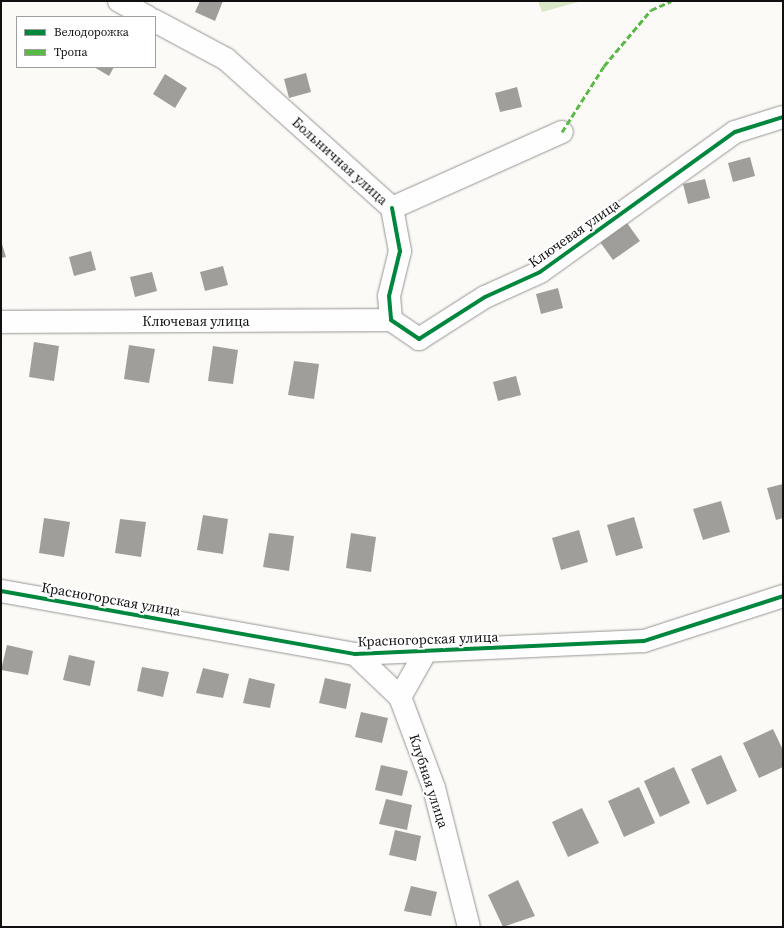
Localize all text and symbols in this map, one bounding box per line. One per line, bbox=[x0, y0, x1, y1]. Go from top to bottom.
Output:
legend bbox=[16, 16, 156, 68]
text: Велодорожка bbox=[54, 24, 129, 40]
text: Тропа bbox=[54, 44, 88, 60]
street label: Больничная улица bbox=[289, 114, 391, 208]
street label: Ключевая улица bbox=[525, 195, 623, 271]
street label: Ключевая улица bbox=[142, 313, 250, 329]
street label: Красногорская улица bbox=[40, 579, 182, 619]
street label: Красногорская улица bbox=[357, 628, 499, 650]
street label: Клубная улица bbox=[406, 732, 452, 830]

